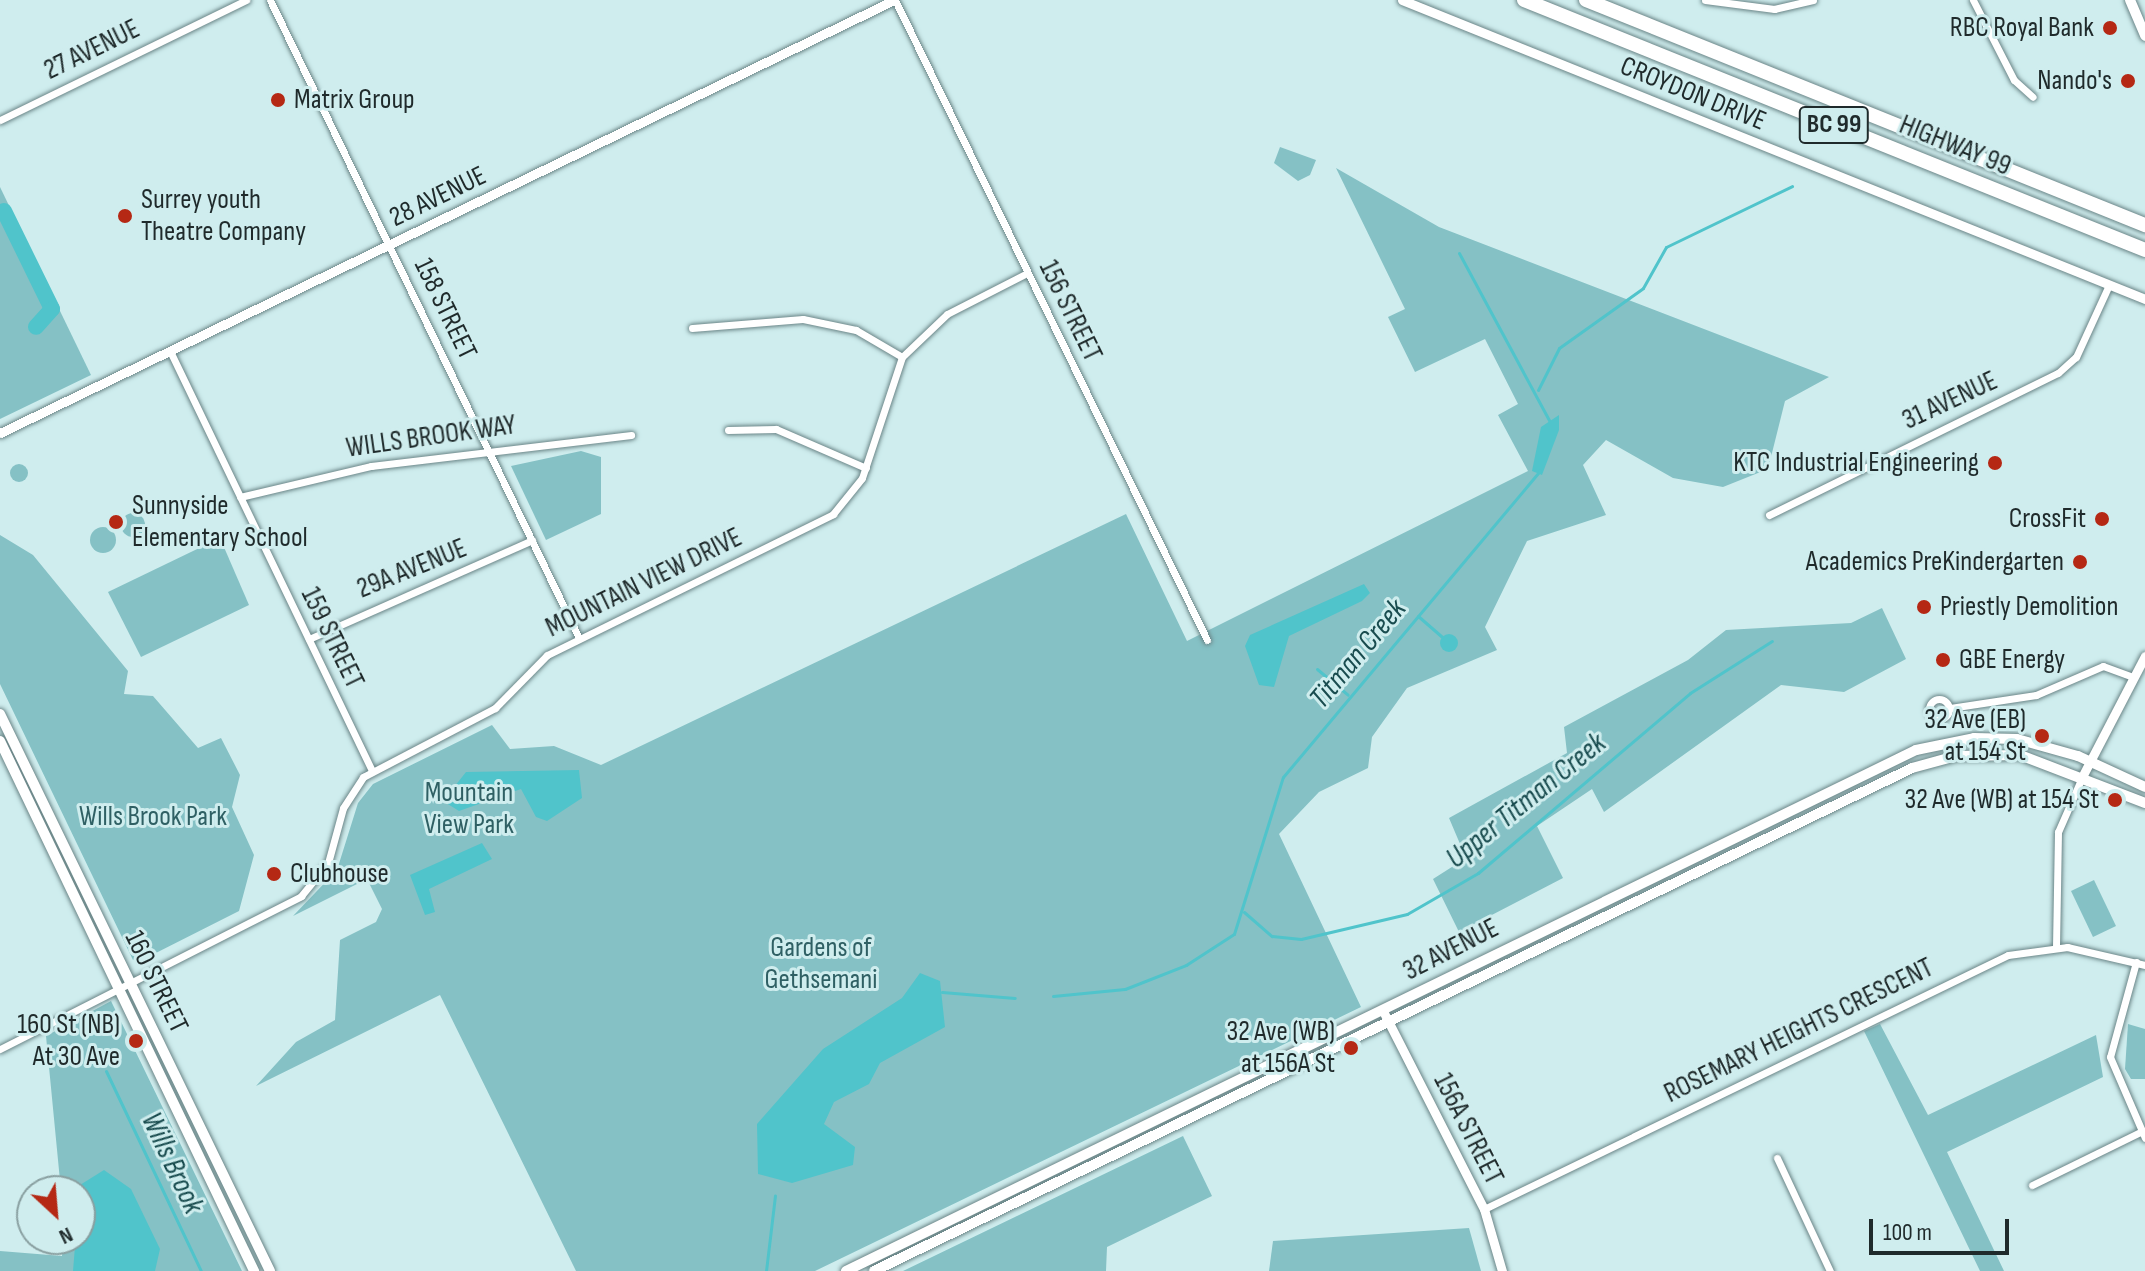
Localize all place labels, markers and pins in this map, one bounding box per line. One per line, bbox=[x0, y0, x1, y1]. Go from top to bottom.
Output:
place label: RBC Royal Bank bbox=[1950, 11, 2094, 45]
marker: RBC Royal Bank bbox=[2101, 19, 2119, 37]
place label: Nando's bbox=[2037, 64, 2112, 98]
marker: Nando's bbox=[2119, 72, 2137, 90]
place label: Matrix Group bbox=[294, 83, 415, 117]
marker: Matrix Group bbox=[269, 91, 287, 109]
place label: Surrey youth Theatre Company bbox=[141, 183, 306, 249]
marker: Surrey youth Theatre Company bbox=[116, 207, 134, 225]
place label: KTC Industrial Engineering bbox=[1733, 446, 1979, 480]
marker: KTC Industrial Engineering bbox=[1986, 454, 2004, 472]
place label: Sunnyside Elementary School bbox=[132, 489, 308, 555]
place label: CrossFit bbox=[2009, 502, 2086, 536]
marker: CrossFit bbox=[2093, 510, 2111, 528]
marker: Sunnyside Elementary School bbox=[107, 513, 125, 531]
place label: Academics PreKindergarten bbox=[1806, 545, 2064, 579]
marker: Academics PreKindergarten bbox=[2071, 553, 2089, 571]
place label: Priestly Demolition bbox=[1940, 590, 2118, 624]
marker: Priestly Demolition bbox=[1915, 598, 1933, 616]
place label: GBE Energy bbox=[1959, 643, 2065, 677]
marker: GBE Energy bbox=[1934, 651, 1952, 669]
place label: 32 Ave (EB) at 154 St bbox=[1924, 703, 2026, 769]
marker: 32 Ave (EB) at 154 St bbox=[2033, 727, 2051, 745]
place label: 32 Ave (WB) at 154 St bbox=[1904, 783, 2099, 817]
marker: 32 Ave (WB) at 154 St bbox=[2106, 791, 2124, 809]
place label: Clubhouse bbox=[290, 857, 389, 891]
marker: Clubhouse bbox=[265, 865, 283, 883]
place label: 160 St (NB) At 30 Ave bbox=[17, 1008, 120, 1074]
place label: 32 Ave (WB) at 156A St bbox=[1226, 1015, 1335, 1081]
marker: 160 St (NB) At 30 Ave bbox=[127, 1032, 145, 1050]
marker: 32 Ave (WB) at 156A St bbox=[1342, 1039, 1360, 1057]

